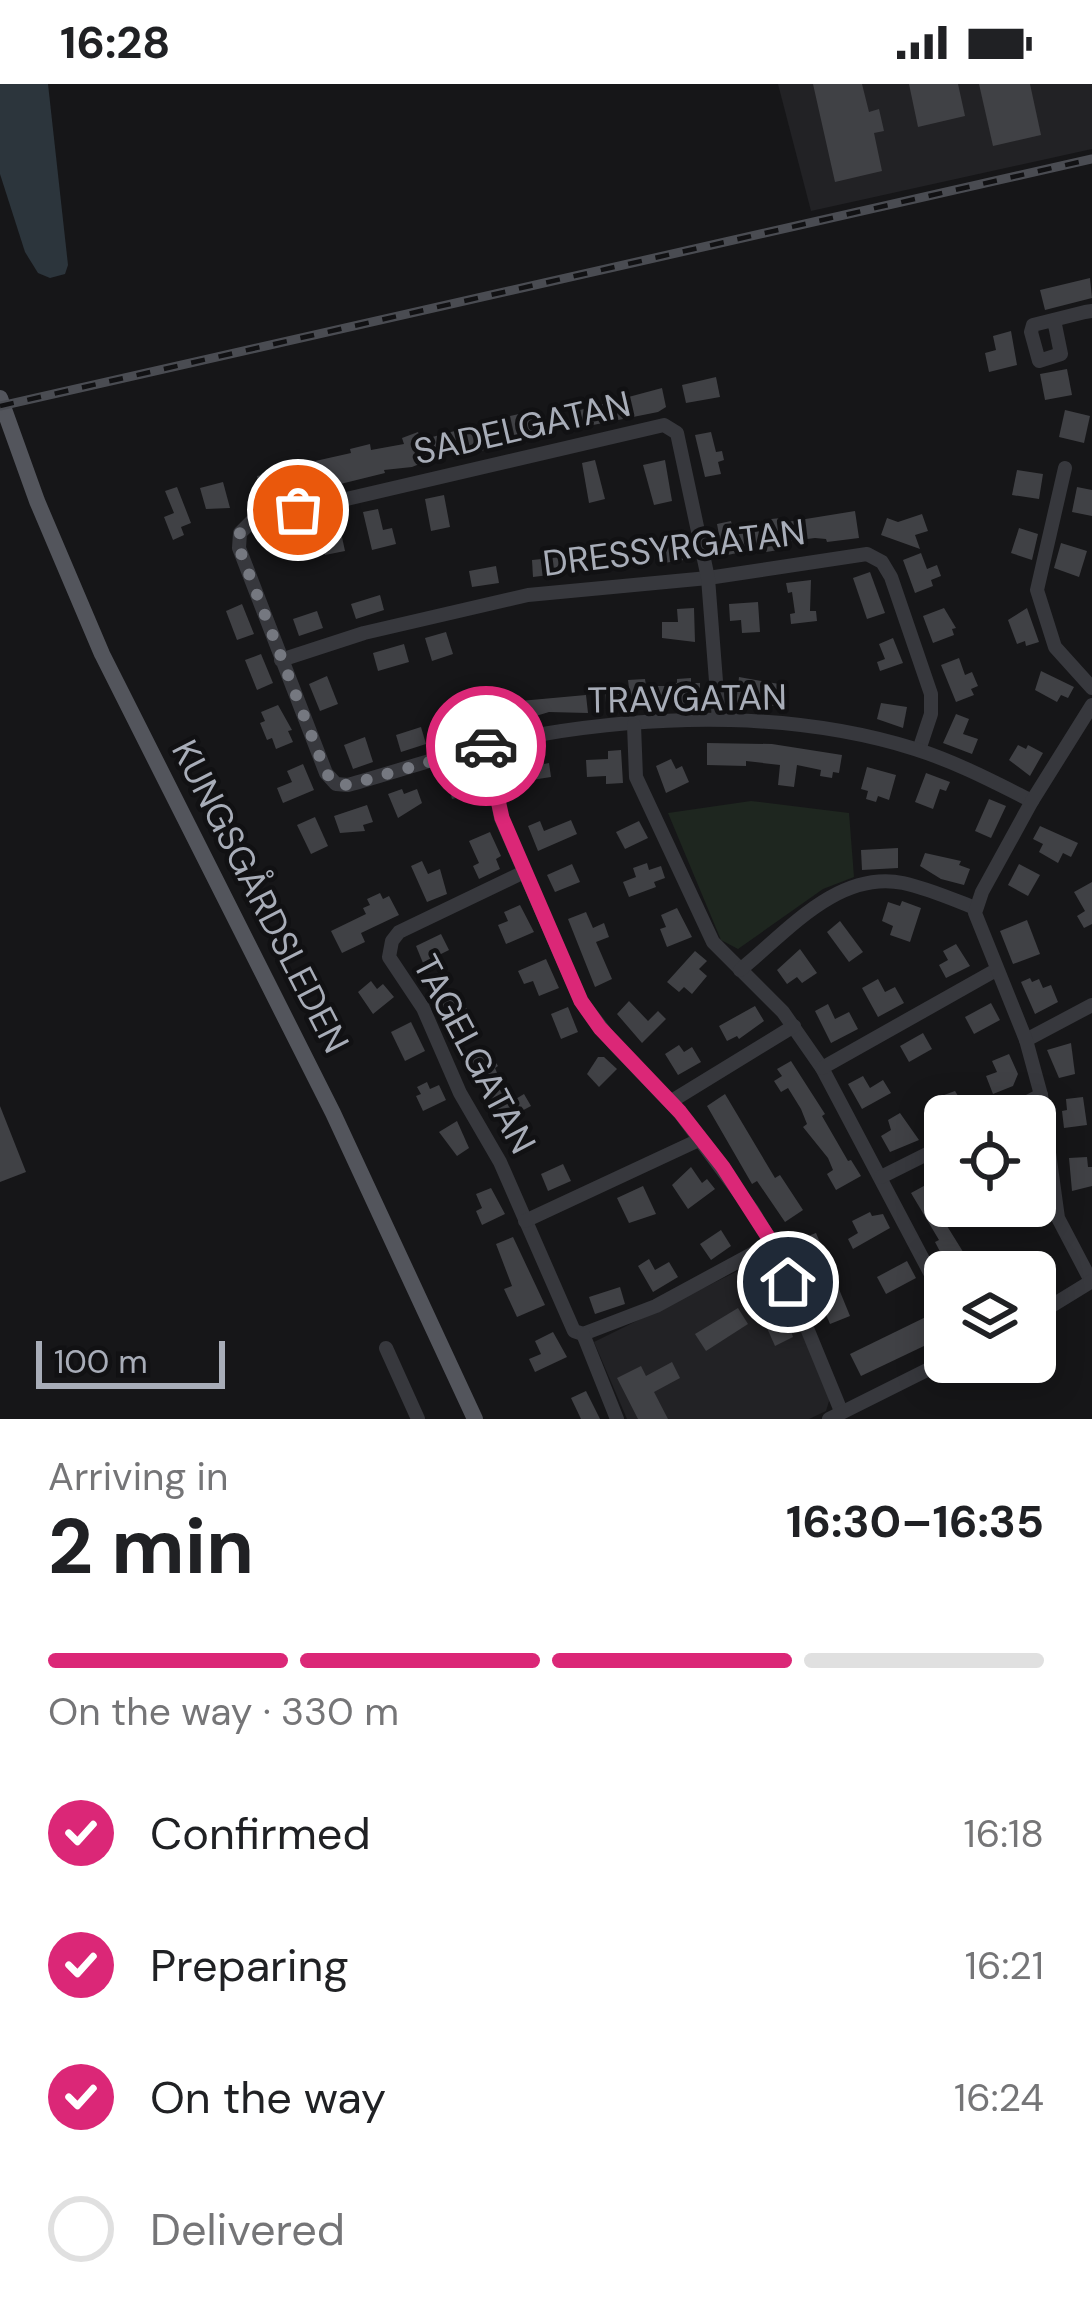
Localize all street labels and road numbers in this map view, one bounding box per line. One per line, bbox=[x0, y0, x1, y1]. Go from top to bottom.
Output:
street label: SADELGATAN bbox=[409, 380, 635, 475]
street label: DRESSYRGATAN bbox=[540, 508, 808, 587]
street label: TRAVGATAN bbox=[587, 673, 787, 724]
street label: KUNGSGÅRDSLEDEN bbox=[161, 732, 360, 1061]
street label: TAGELGATAN bbox=[403, 947, 547, 1162]

